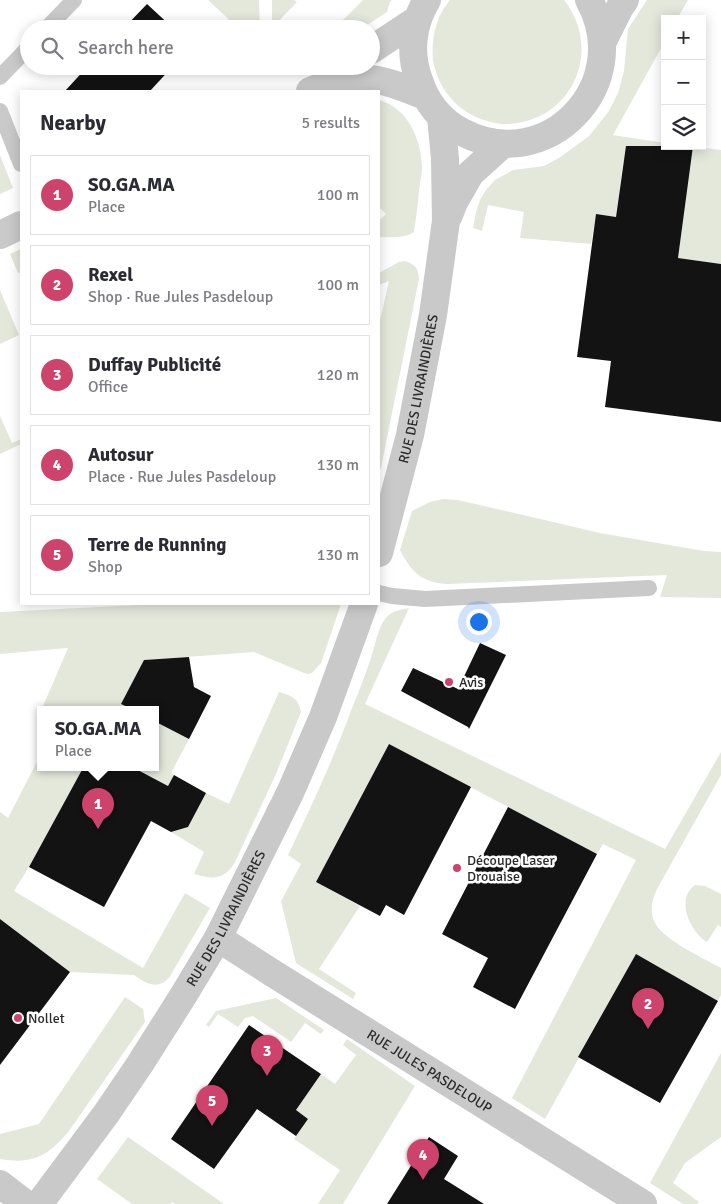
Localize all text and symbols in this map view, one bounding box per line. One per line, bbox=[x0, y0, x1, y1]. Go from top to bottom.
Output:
map controls bbox=[661, 15, 706, 150]
button: + bbox=[661, 15, 706, 60]
search box bbox=[20, 20, 380, 75]
icon: search bbox=[38, 34, 66, 62]
text: Search here bbox=[78, 36, 174, 60]
button: − bbox=[661, 60, 706, 105]
button: layers bbox=[661, 105, 706, 150]
text: Nearby bbox=[40, 110, 106, 136]
text: 5 results bbox=[301, 113, 360, 133]
text: SO.GA.MA bbox=[88, 173, 175, 197]
text: 1 bbox=[53, 185, 61, 205]
text: 100 m bbox=[317, 185, 359, 205]
text: Place bbox=[88, 197, 125, 217]
text: Rexel bbox=[88, 263, 133, 287]
text: 2 bbox=[53, 275, 61, 295]
text: 100 m bbox=[317, 275, 359, 295]
text: Shop · Rue Jules Pasdeloup bbox=[88, 287, 273, 307]
street label: RUE DES LIVRAINDIÈRES bbox=[394, 313, 442, 465]
text: Duffay Publicité bbox=[88, 353, 221, 377]
text: 3 bbox=[53, 365, 61, 385]
text: 120 m bbox=[317, 365, 359, 385]
text: Office bbox=[88, 377, 128, 397]
text: Autosur bbox=[88, 443, 154, 467]
text: 4 bbox=[53, 455, 61, 475]
text: 130 m bbox=[317, 455, 359, 475]
text: Place · Rue Jules Pasdeloup bbox=[88, 467, 276, 487]
text: Terre de Running bbox=[88, 533, 227, 557]
text: 5 bbox=[53, 545, 61, 565]
text: 130 m bbox=[317, 545, 359, 565]
text: Shop bbox=[88, 557, 122, 577]
your location bbox=[466, 609, 492, 635]
place label: Avis bbox=[459, 674, 483, 691]
marker: Avis bbox=[443, 676, 455, 688]
popup bbox=[37, 706, 159, 771]
text: SO.GA.MA bbox=[55, 717, 141, 741]
text: Place bbox=[55, 741, 92, 761]
pin: 1 bbox=[82, 788, 114, 829]
street label: RUE DES LIVRAINDIÈRES bbox=[182, 847, 269, 989]
place label: Découpe Laser Drouaise bbox=[467, 852, 555, 885]
marker: Découpe Laser Drouaise bbox=[451, 862, 463, 874]
pin: 2 bbox=[632, 988, 664, 1029]
place label: Nollet bbox=[28, 1010, 65, 1027]
marker: Nollet bbox=[12, 1012, 24, 1024]
street label: RUE JULES PASDELOUP bbox=[364, 1026, 495, 1116]
pin: 3 bbox=[251, 1035, 283, 1076]
pin: 5 bbox=[196, 1085, 228, 1126]
pin: 4 bbox=[407, 1139, 439, 1180]

